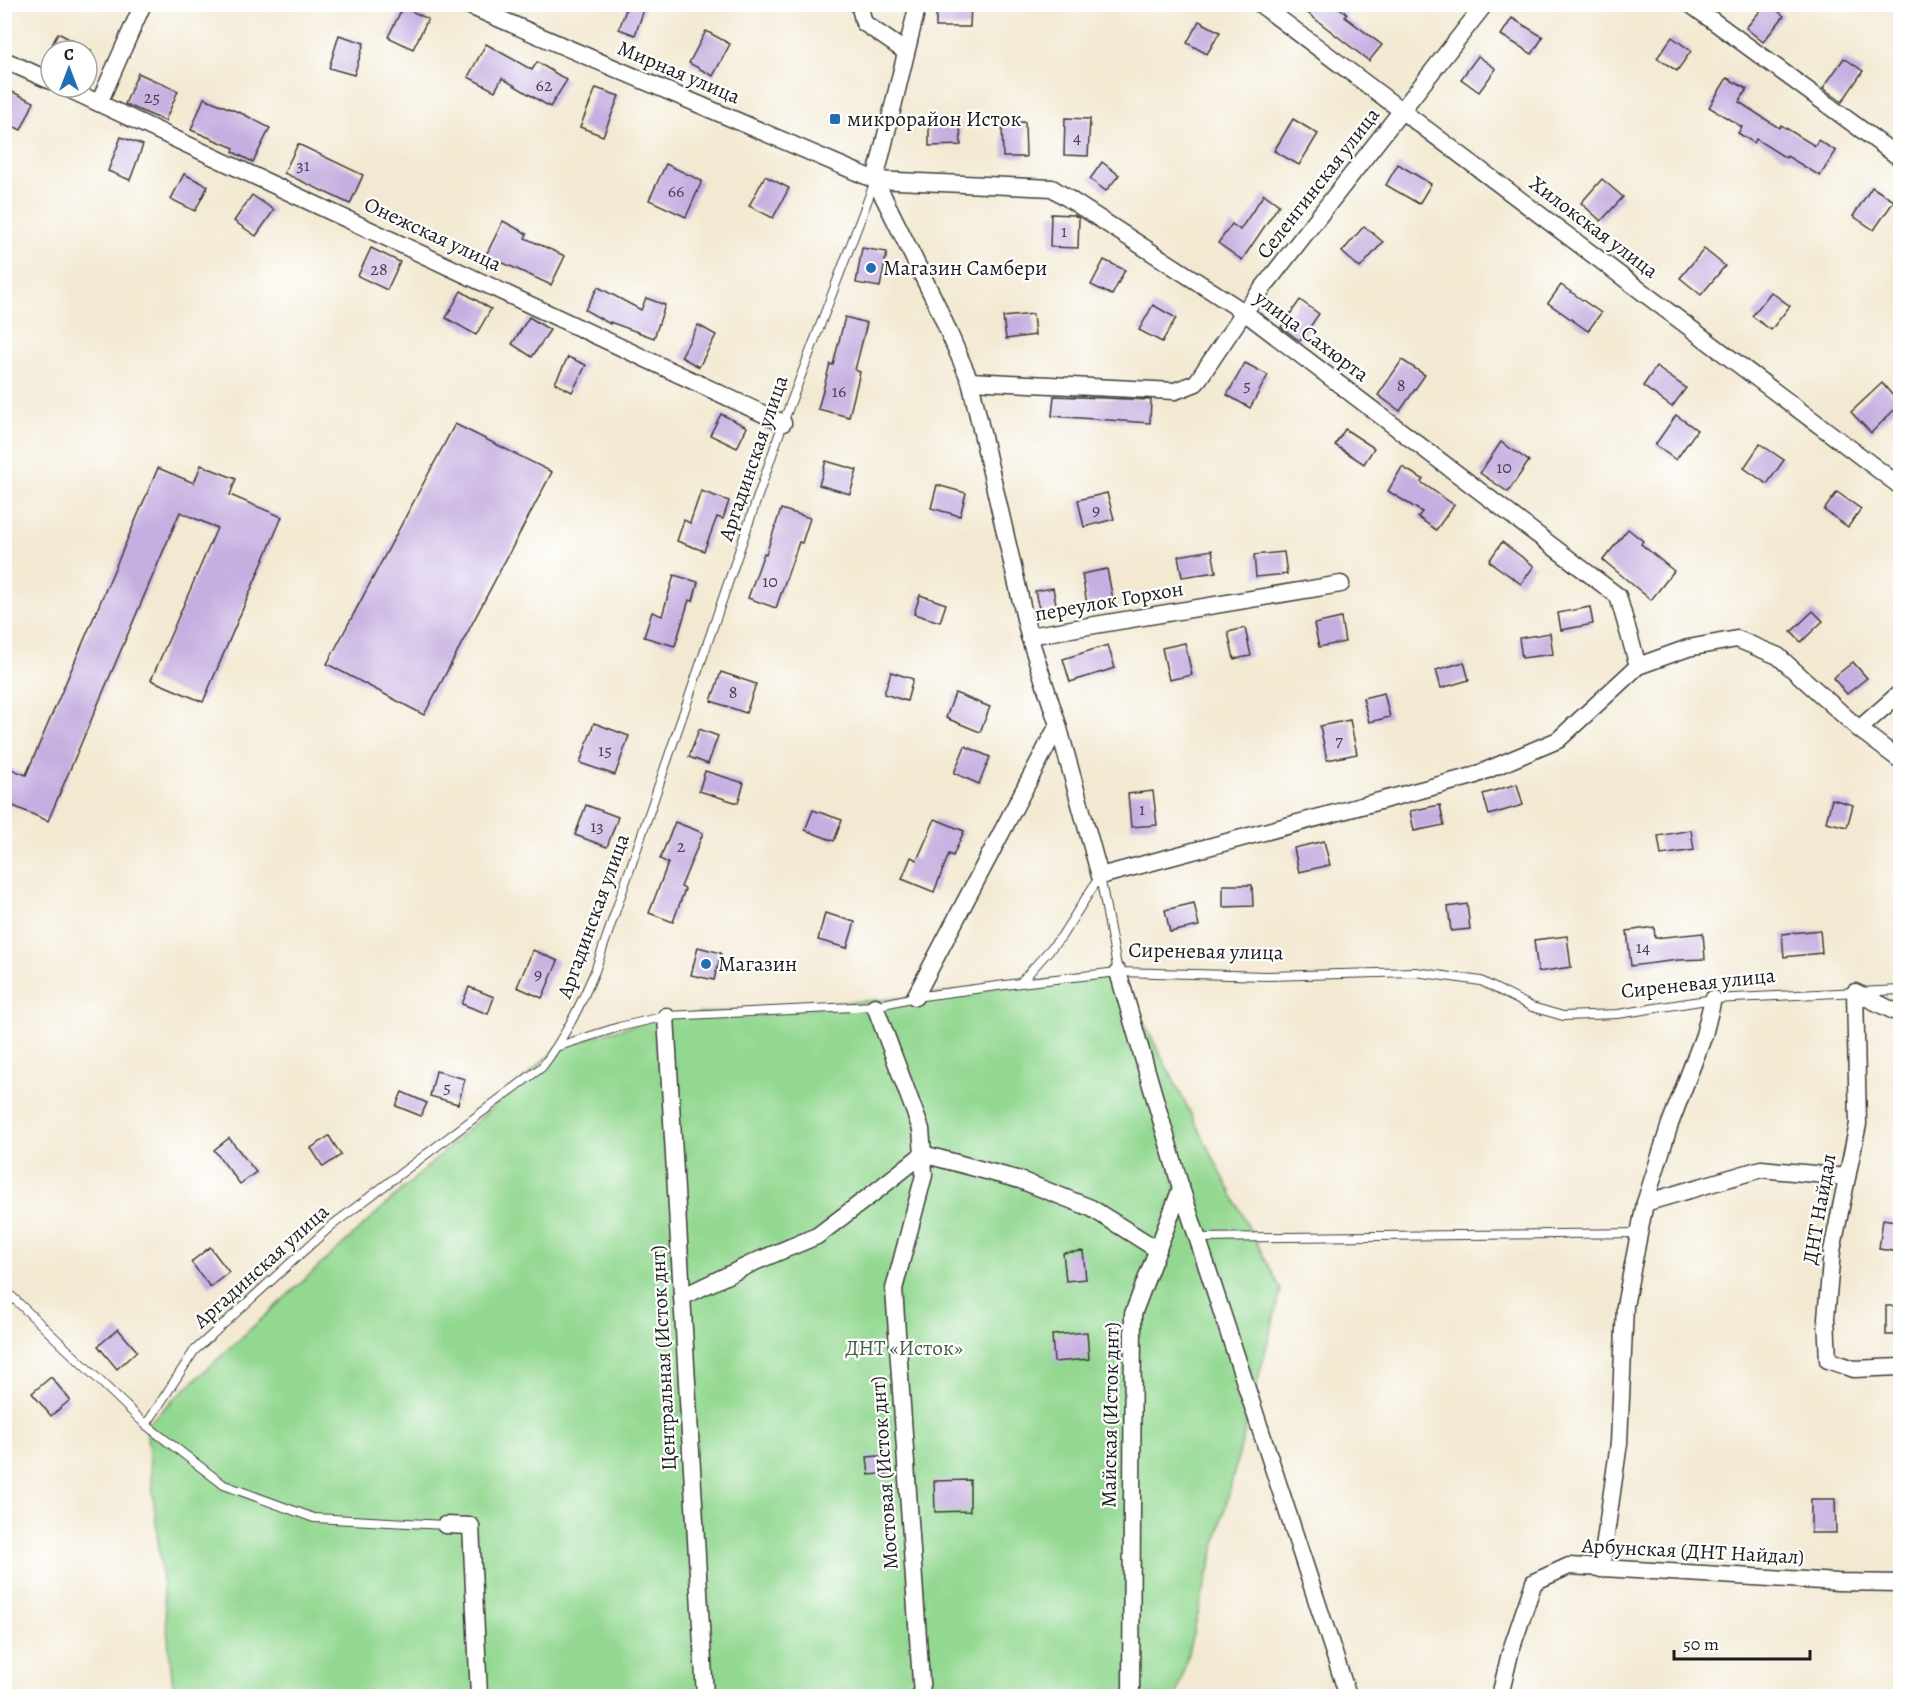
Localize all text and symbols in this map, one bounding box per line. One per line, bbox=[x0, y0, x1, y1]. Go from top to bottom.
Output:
street label: Мирная улица bbox=[613, 34, 745, 111]
north arrow bbox=[39, 39, 99, 99]
text: С bbox=[64, 44, 74, 66]
house number: 62 bbox=[536, 73, 553, 97]
house number: 25 bbox=[144, 85, 160, 109]
street label: Селенгинская улица bbox=[1250, 101, 1386, 265]
place label: микрорайон Исток bbox=[847, 105, 1021, 133]
marker: микрорайон Исток bbox=[828, 112, 842, 126]
house number: 4 bbox=[1073, 125, 1081, 149]
house number: 31 bbox=[296, 153, 310, 177]
street label: Хилокская улица bbox=[1524, 169, 1664, 285]
house number: 66 bbox=[668, 179, 684, 203]
street label: Онежская улица bbox=[360, 190, 506, 278]
house number: 1 bbox=[1061, 219, 1067, 243]
place label: Магазин Самбери bbox=[883, 254, 1047, 282]
house number: 28 bbox=[370, 257, 388, 281]
marker: Магазин Самбери bbox=[864, 261, 878, 275]
street label: улица Сахюрта bbox=[1248, 283, 1375, 388]
street label: Аргадинская улица bbox=[711, 371, 795, 545]
house number: 5 bbox=[1243, 373, 1251, 397]
house number: 8 bbox=[1397, 373, 1405, 397]
house number: 16 bbox=[832, 379, 846, 403]
house number: 10 bbox=[1496, 455, 1512, 479]
house number: 9 bbox=[1092, 498, 1100, 522]
house number: 10 bbox=[762, 569, 778, 593]
street label: переулок Горхон bbox=[1032, 574, 1186, 628]
house number: 8 bbox=[729, 680, 737, 704]
house number: 7 bbox=[1335, 728, 1343, 752]
house number: 15 bbox=[598, 738, 612, 762]
house number: 1 bbox=[1139, 797, 1145, 821]
house number: 13 bbox=[590, 814, 604, 838]
street label: Аргадинская улица bbox=[550, 829, 636, 1003]
house number: 2 bbox=[677, 834, 686, 858]
house number: 14 bbox=[1636, 935, 1650, 959]
street label: Сиреневая улица bbox=[1128, 936, 1284, 966]
place label: Магазин bbox=[718, 950, 797, 978]
marker: Магазин bbox=[699, 957, 713, 971]
street label: Сиреневая улица bbox=[1619, 961, 1777, 1005]
house number: 9 bbox=[534, 962, 542, 986]
house number: 5 bbox=[443, 1075, 451, 1099]
street label: ДНТ Найдал bbox=[1795, 1151, 1843, 1267]
street label: Аргадинская улица bbox=[186, 1197, 335, 1335]
street label: Центральная (Исток днт) bbox=[643, 1245, 683, 1471]
street label: Майская (Исток днт) bbox=[1094, 1322, 1126, 1508]
park label: ДНТ «Исток» bbox=[845, 1334, 963, 1362]
street label: Мостовая (Исток днт) bbox=[863, 1375, 905, 1571]
street label: Арбунская (ДНТ Найдал) bbox=[1580, 1531, 1805, 1571]
scale bar bbox=[1674, 1623, 1810, 1661]
text: 50 m bbox=[1683, 1632, 1719, 1656]

